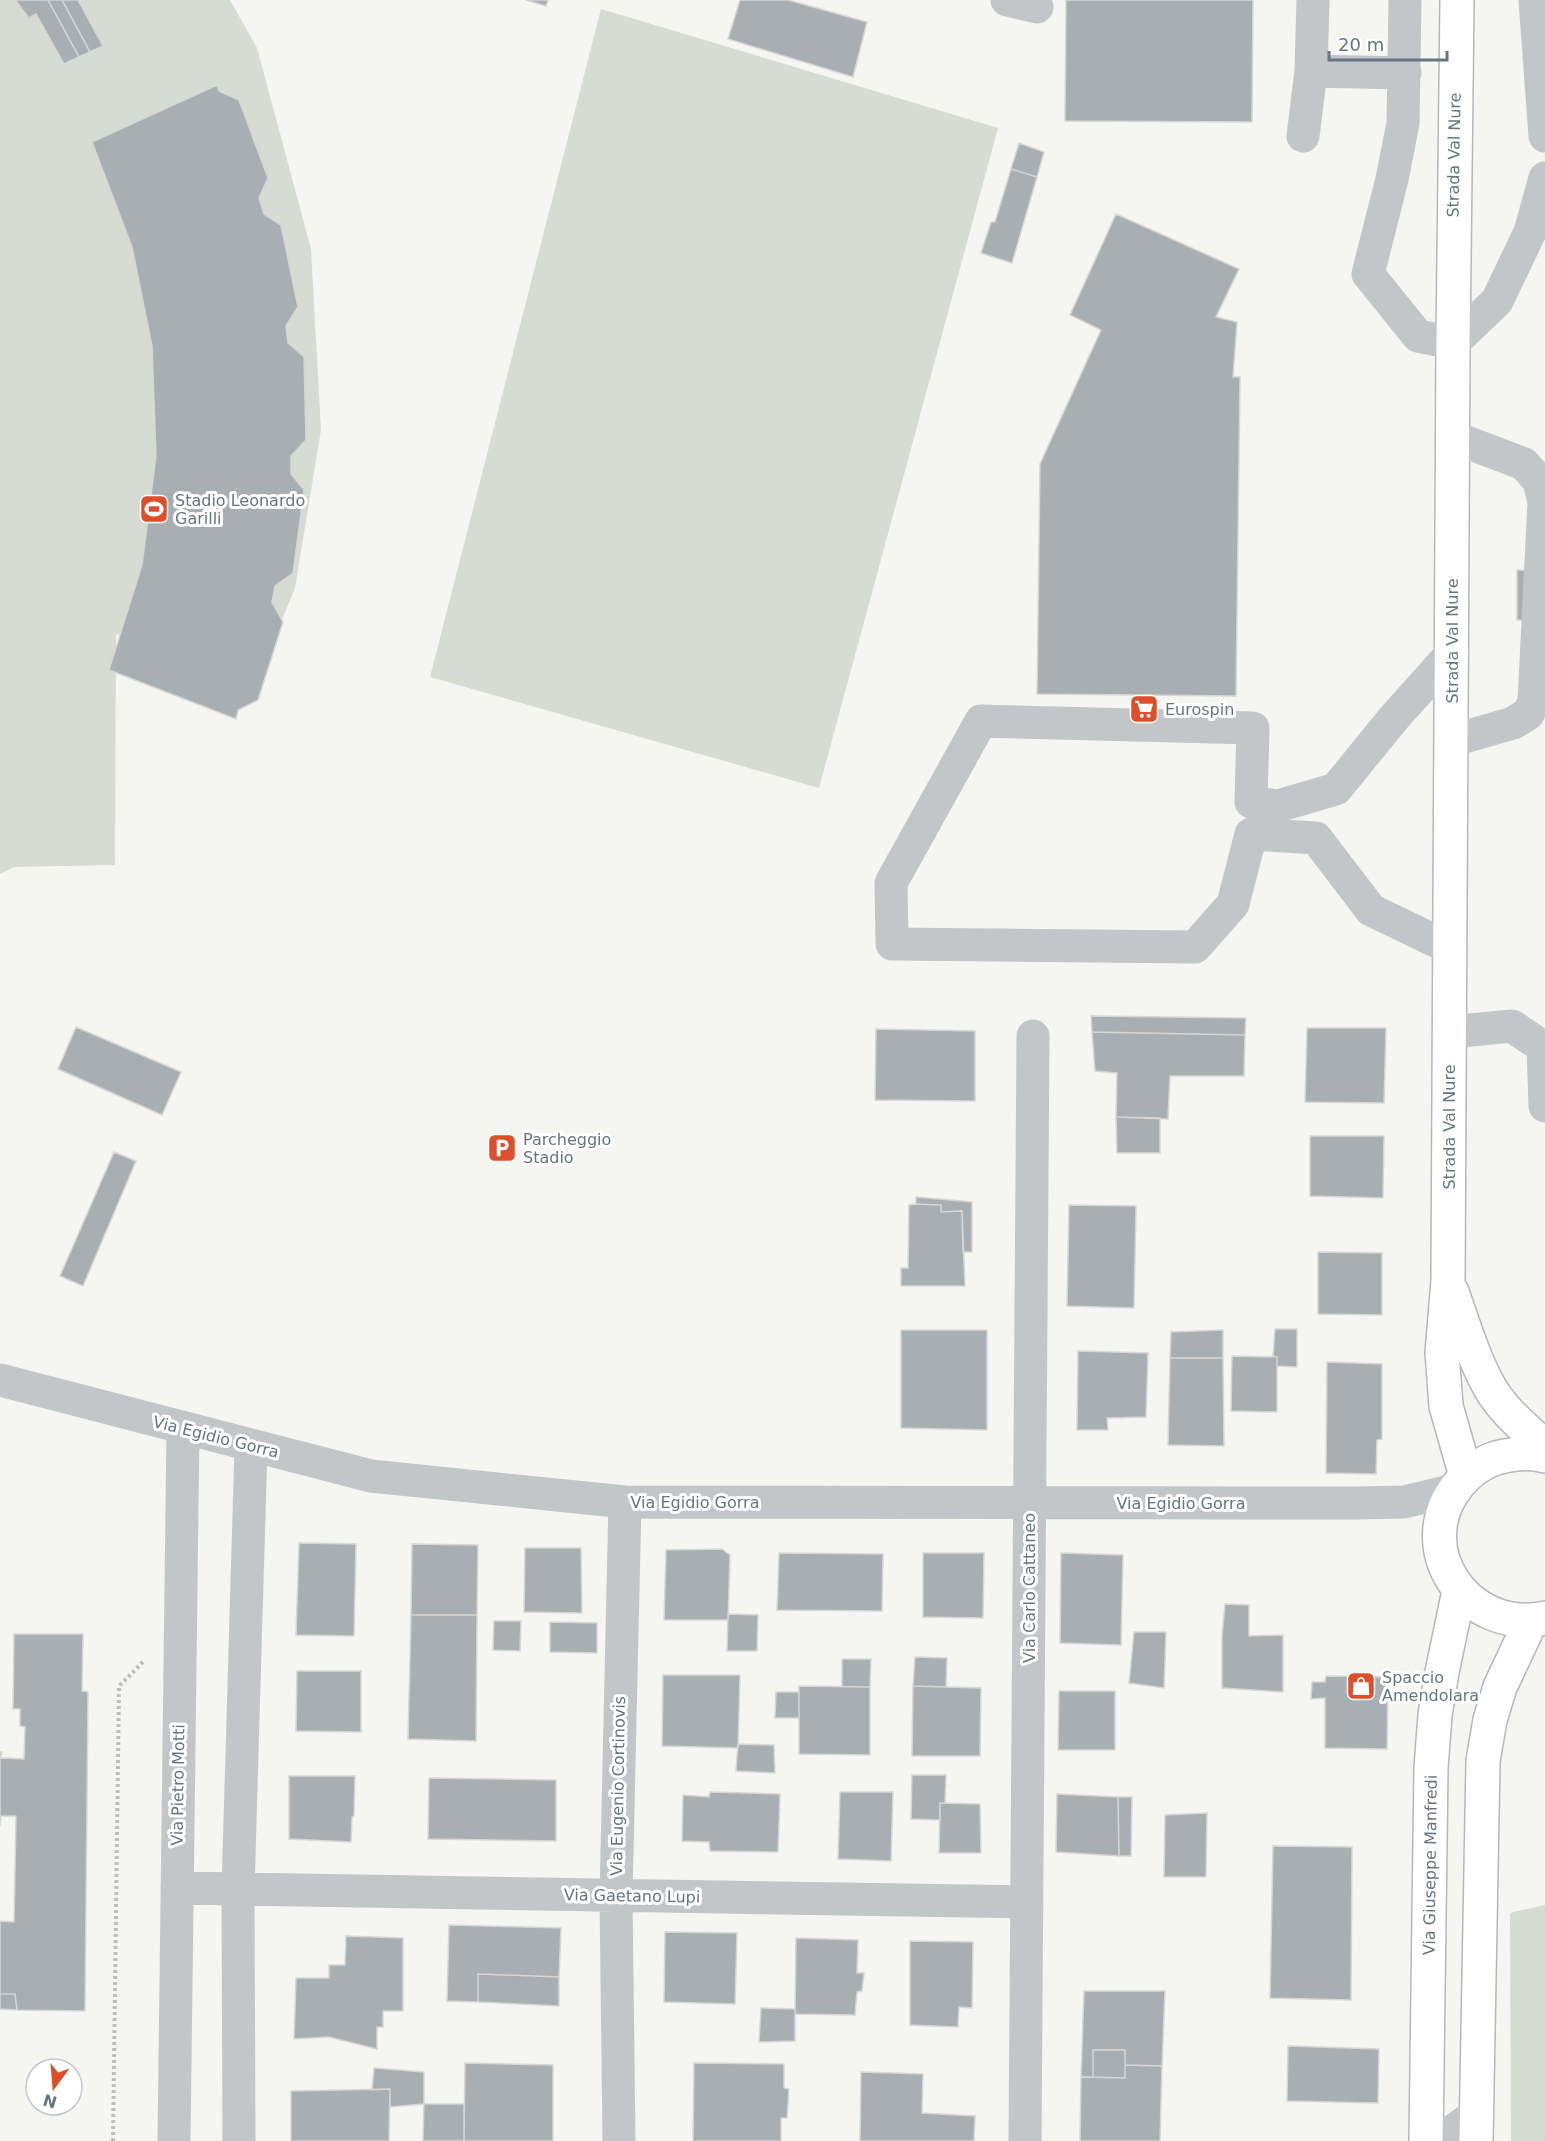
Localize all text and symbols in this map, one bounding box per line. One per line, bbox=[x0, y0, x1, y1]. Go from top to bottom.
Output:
scale bar bbox=[1329, 24, 1448, 62]
text: 20 m bbox=[1338, 34, 1384, 55]
street label: Strada Val Nure bbox=[1443, 92, 1465, 218]
place label: Stadio Leonardo Garilli bbox=[175, 491, 305, 528]
sports icon: Stadio Leonardo Garilli bbox=[138, 493, 170, 525]
street label: Strada Val Nure bbox=[1443, 578, 1462, 704]
supermarket icon: Eurospin bbox=[1128, 693, 1160, 725]
place label: Eurospin bbox=[1165, 700, 1234, 719]
street label: Strada Val Nure bbox=[1440, 1064, 1459, 1190]
place label: Parcheggio Stadio bbox=[523, 1130, 611, 1167]
parking icon: Parcheggio Stadio bbox=[486, 1132, 518, 1164]
street label: Via Egidio Gorra bbox=[151, 1412, 281, 1462]
street label: Via Egidio Gorra bbox=[631, 1493, 759, 1512]
street label: Via Egidio Gorra bbox=[1117, 1494, 1245, 1513]
street label: Via Carlo Cattaneo bbox=[1020, 1513, 1039, 1663]
place label: Spaccio Amendolara bbox=[1382, 1668, 1479, 1705]
shop icon: Spaccio Amendolara bbox=[1345, 1670, 1377, 1702]
street label: Via Eugenio Cortinovis bbox=[607, 1696, 629, 1876]
street label: Via Pietro Motti bbox=[167, 1724, 189, 1846]
street label: Via Giuseppe Manfredi bbox=[1419, 1775, 1440, 1955]
street label: Via Gaetano Lupi bbox=[564, 1885, 700, 1907]
north arrow bbox=[24, 2057, 84, 2117]
text: N bbox=[41, 2090, 59, 2112]

